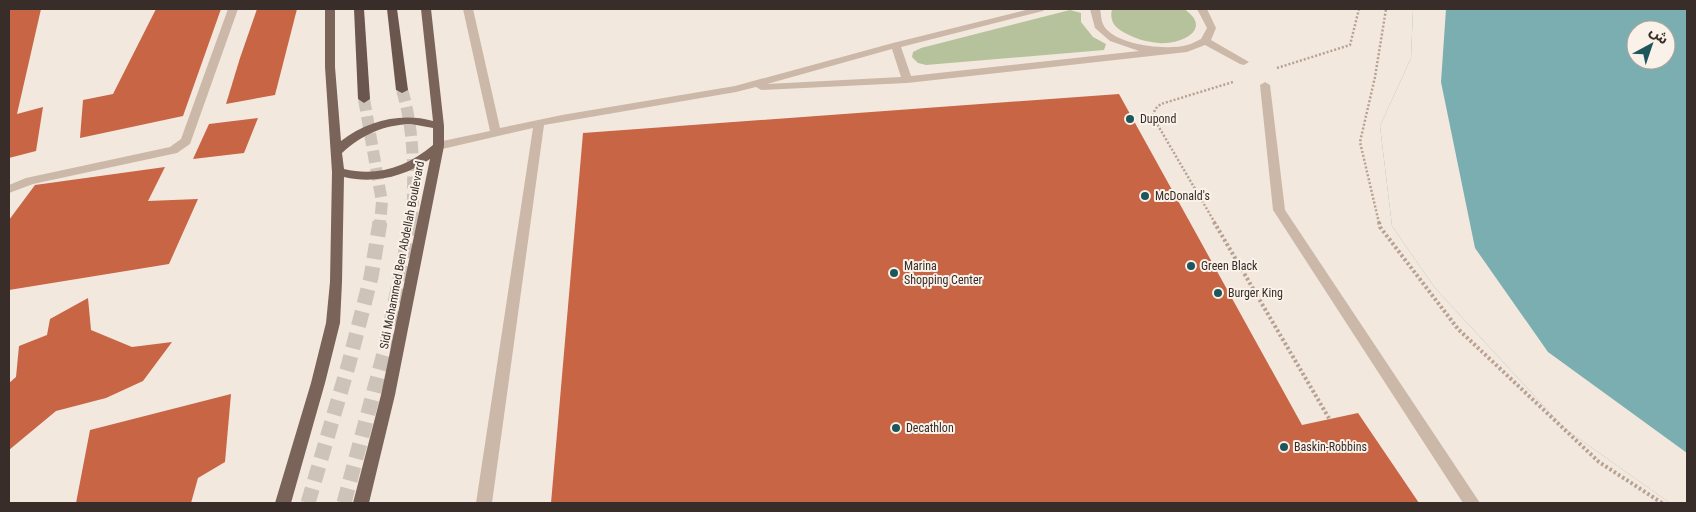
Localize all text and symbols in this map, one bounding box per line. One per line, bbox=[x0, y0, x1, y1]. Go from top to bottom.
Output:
north arrow bbox=[1626, 20, 1676, 70]
text: ش bbox=[1647, 23, 1672, 47]
place label: Dupond bbox=[1140, 112, 1176, 126]
marker: Dupond bbox=[1124, 113, 1136, 125]
street label: Sidi Mohammed Ben Abdellah Boulevard bbox=[377, 160, 427, 350]
place label: McDonald's bbox=[1155, 189, 1210, 203]
marker: McDonald's bbox=[1139, 190, 1151, 202]
place label: Marina Shopping Center bbox=[904, 259, 983, 287]
place label: Green Black bbox=[1201, 259, 1258, 273]
marker: Green Black bbox=[1185, 260, 1197, 272]
marker: Marina Shopping Center bbox=[888, 267, 900, 279]
place label: Burger King bbox=[1228, 286, 1283, 300]
marker: Burger King bbox=[1212, 287, 1224, 299]
place label: Decathlon bbox=[906, 421, 954, 435]
marker: Decathlon bbox=[890, 422, 902, 434]
place label: Baskin-Robbins bbox=[1294, 440, 1367, 454]
marker: Baskin-Robbins bbox=[1278, 441, 1290, 453]

